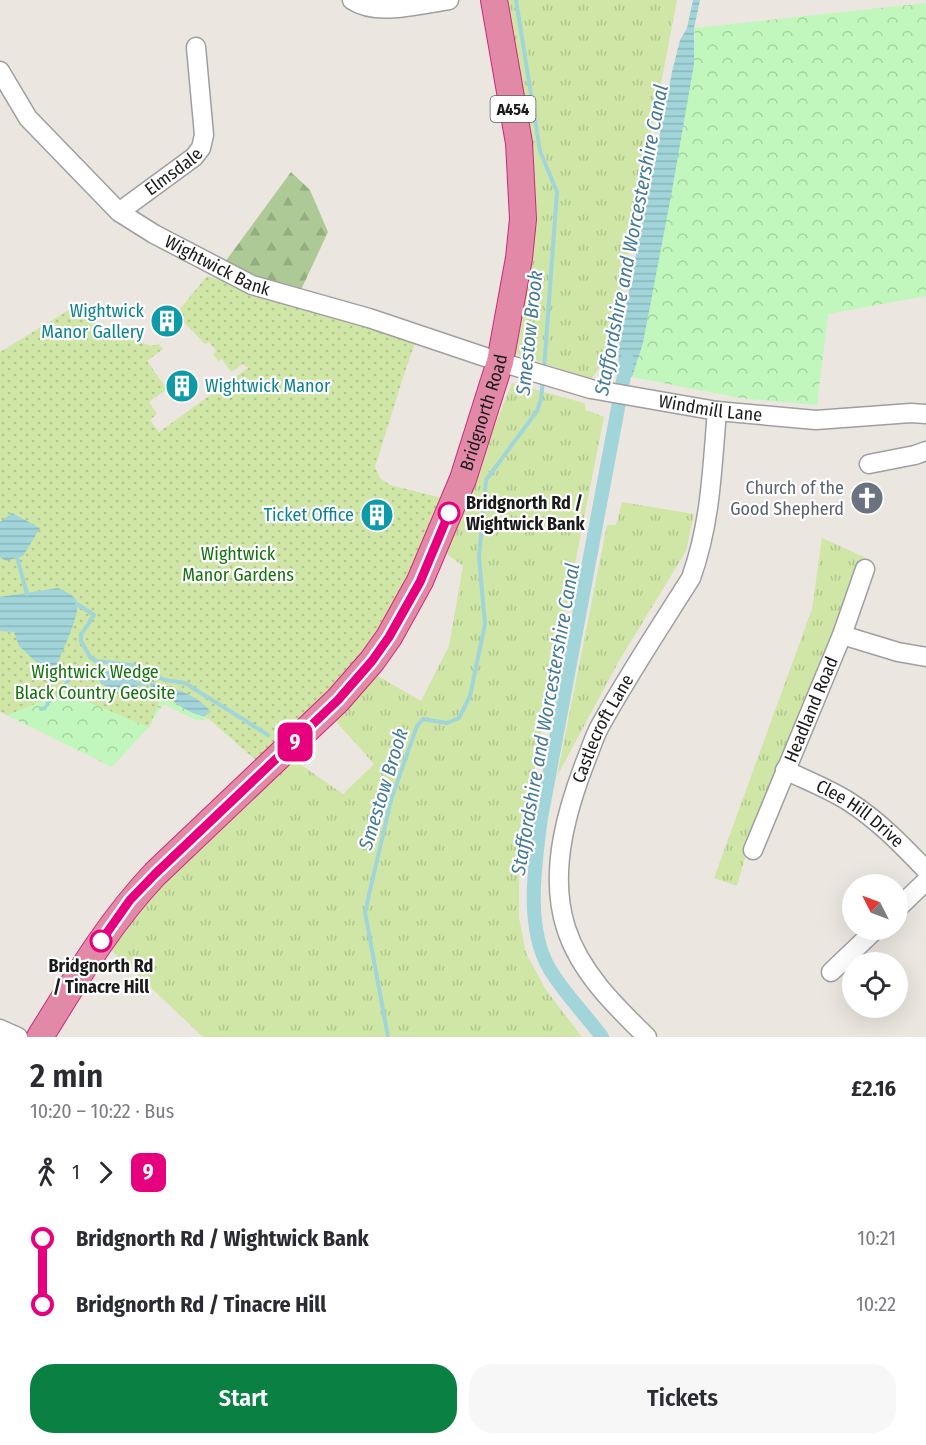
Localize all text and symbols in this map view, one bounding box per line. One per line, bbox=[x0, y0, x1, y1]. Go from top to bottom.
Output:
water label: Staffordshire and Worcestershire Canal bbox=[589, 83, 673, 398]
road number: A454 bbox=[490, 96, 536, 122]
street label: Elmsdale bbox=[141, 144, 208, 200]
street label: Wightwick Bank bbox=[161, 230, 273, 301]
water label: Smestow Brook bbox=[510, 269, 547, 398]
place label: Wightwick Manor Gallery bbox=[41, 300, 145, 343]
building icon: Wightwick Manor Gallery bbox=[149, 303, 185, 339]
street label: Bridgnorth Road bbox=[455, 353, 512, 474]
building icon: Wightwick Manor bbox=[164, 368, 200, 404]
place label: Wightwick Manor bbox=[205, 375, 331, 397]
street label: Windmill Lane bbox=[657, 390, 763, 426]
place label: Church of the Good Shepherd bbox=[730, 477, 844, 520]
church icon: Church of the Good Shepherd bbox=[849, 480, 885, 516]
place label: Bridgnorth Rd / Wightwick Bank bbox=[466, 492, 585, 535]
building icon: Ticket Office bbox=[359, 497, 395, 533]
marker: Bridgnorth Rd / Wightwick Bank bbox=[438, 502, 460, 524]
place label: Ticket Office bbox=[264, 504, 354, 526]
park label: Wightwick Manor Gardens bbox=[182, 543, 294, 586]
water label: Staffordshire and Worcestershire Canal bbox=[506, 561, 584, 878]
street label: Headland Road bbox=[779, 653, 843, 766]
park label: Wightwick Wedge Black Country Geosite bbox=[15, 661, 175, 704]
street label: Castlecroft Lane bbox=[567, 670, 638, 786]
line badge: 9 bbox=[276, 722, 314, 762]
water label: Smestow Brook bbox=[353, 725, 413, 853]
text: 9 bbox=[290, 729, 300, 755]
street label: Clee Hill Drive bbox=[813, 775, 908, 852]
north arrow bbox=[842, 874, 908, 940]
map controls bbox=[842, 874, 908, 1018]
marker: Bridgnorth Rd / Tinacre Hill bbox=[90, 930, 112, 952]
button: locate bbox=[842, 952, 908, 1018]
place label: Bridgnorth Rd / Tinacre Hill bbox=[49, 955, 153, 998]
text: 2 min bbox=[30, 1056, 103, 1096]
text: £2.16 bbox=[851, 1075, 896, 1102]
text: 10:20 – 10:22 · Bus bbox=[30, 1099, 174, 1123]
icon: walk bbox=[30, 1156, 63, 1189]
icon: forward bbox=[89, 1156, 122, 1189]
text: 9 bbox=[143, 1159, 154, 1185]
text: 1 bbox=[72, 1160, 80, 1184]
text: Bridgnorth Rd / Wightwick Bank bbox=[76, 1225, 369, 1252]
text: 10:21 bbox=[857, 1226, 896, 1250]
text: Bridgnorth Rd / Tinacre Hill bbox=[76, 1291, 326, 1318]
text: 10:22 bbox=[856, 1292, 896, 1316]
button: Start bbox=[30, 1364, 457, 1433]
button: Tickets bbox=[469, 1364, 896, 1433]

